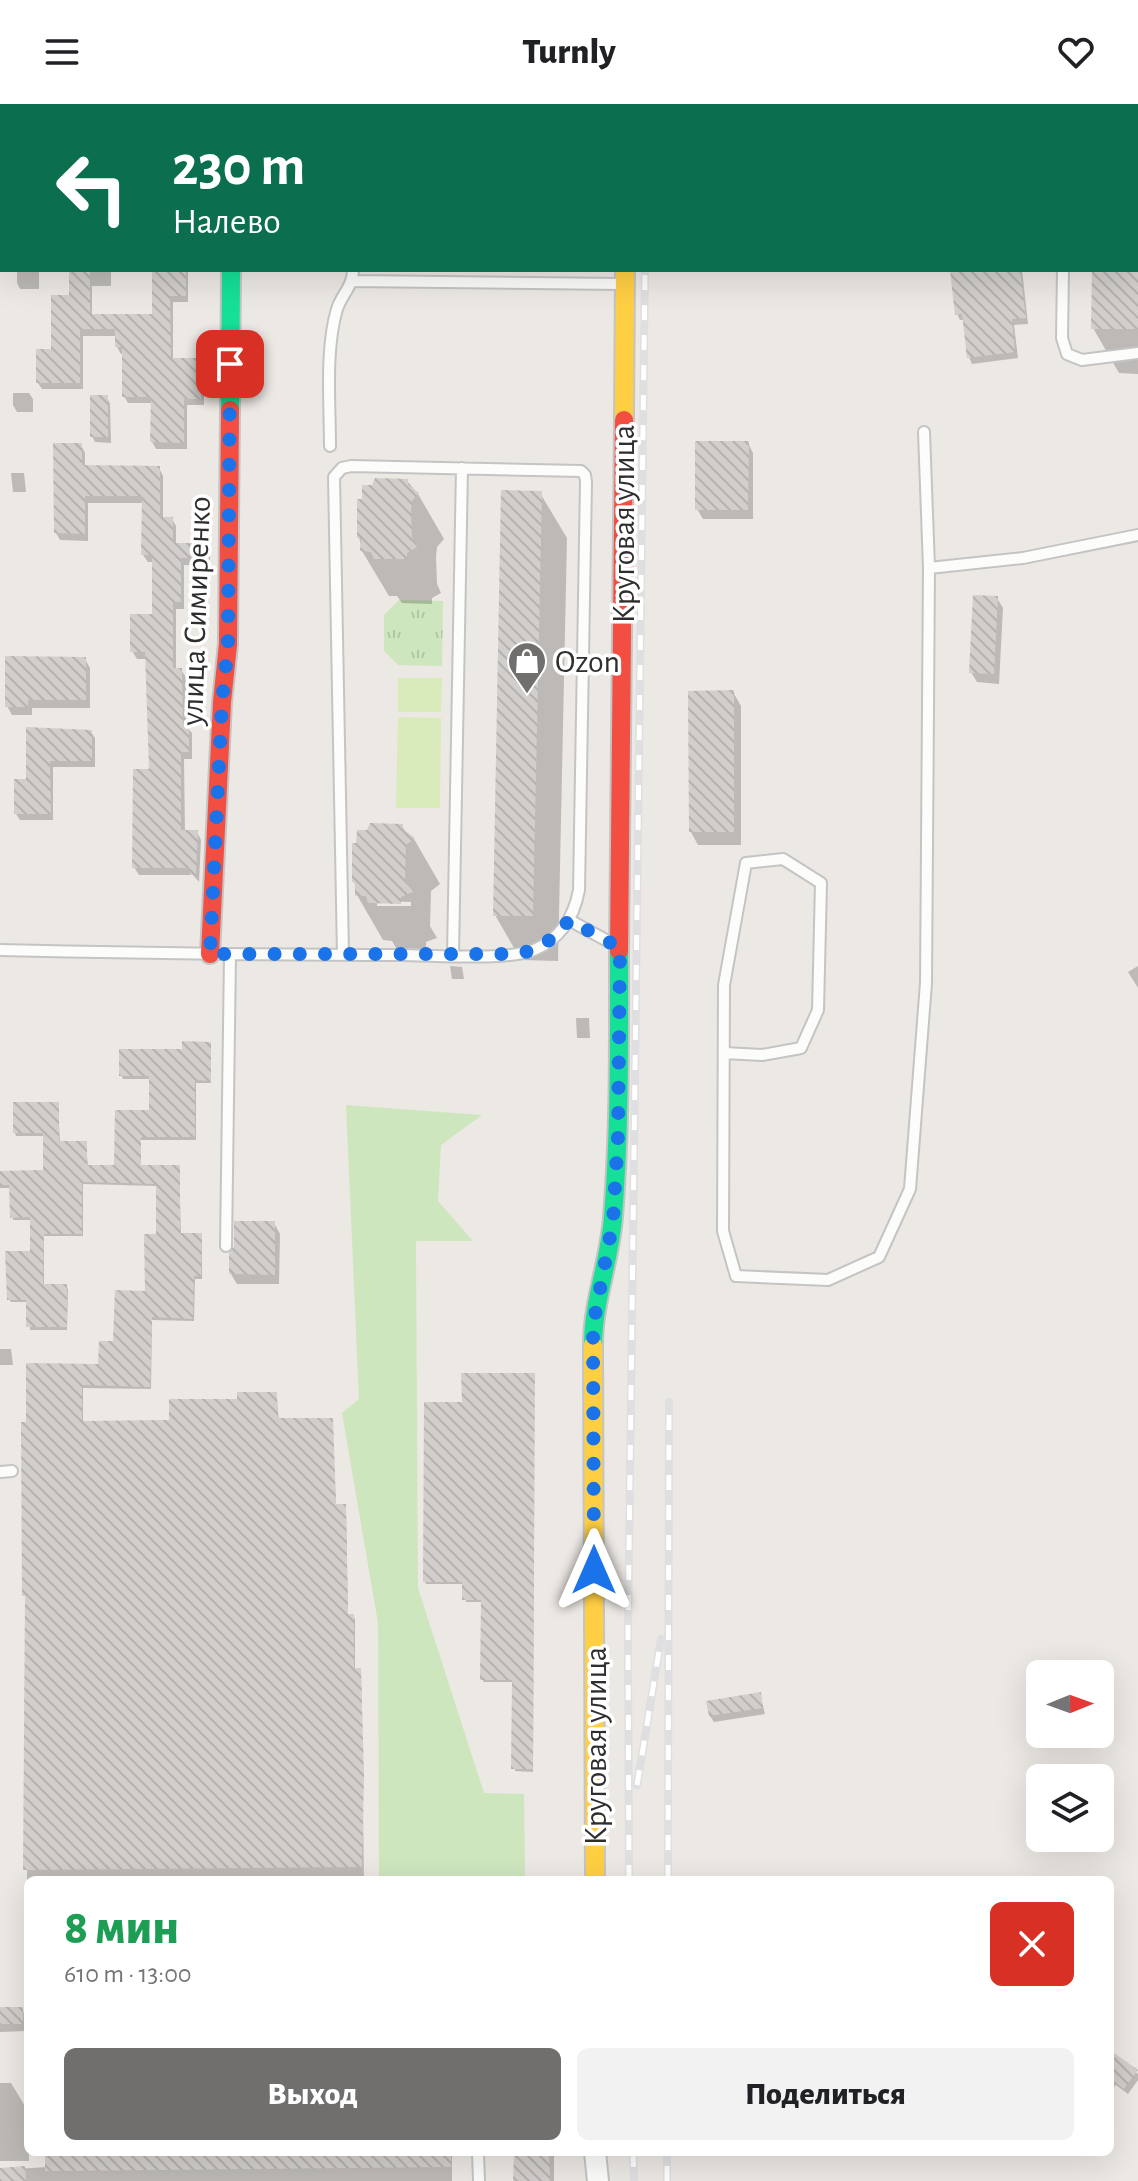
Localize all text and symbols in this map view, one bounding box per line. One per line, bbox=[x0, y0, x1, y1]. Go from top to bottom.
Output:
icon: menu bbox=[40, 30, 84, 74]
icon: heart bbox=[1054, 30, 1098, 74]
text: Turnly bbox=[522, 34, 616, 70]
icon: left bbox=[40, 136, 144, 240]
text: 230 m bbox=[172, 139, 305, 195]
text: Налево bbox=[172, 204, 281, 240]
pin bbox=[196, 330, 264, 398]
icon: arrive bbox=[208, 342, 252, 386]
street label: Круговая улица bbox=[608, 425, 640, 623]
street label: улица Симиренко bbox=[176, 496, 216, 727]
shop icon: Ozon bbox=[506, 640, 548, 695]
place label: Ozon bbox=[555, 646, 620, 678]
position arrow bbox=[552, 1528, 636, 1612]
street label: Круговая улица bbox=[580, 1647, 612, 1845]
north arrow bbox=[1026, 1660, 1114, 1748]
map controls bbox=[1026, 1660, 1114, 1852]
button: layers bbox=[1026, 1764, 1114, 1852]
button: close bbox=[990, 1902, 1074, 1986]
text: 8 мин bbox=[64, 1905, 179, 1953]
text: 610 m · 13:00 bbox=[64, 1961, 192, 1987]
button: Выход bbox=[64, 2048, 561, 2140]
button: Поделиться bbox=[577, 2048, 1074, 2140]

